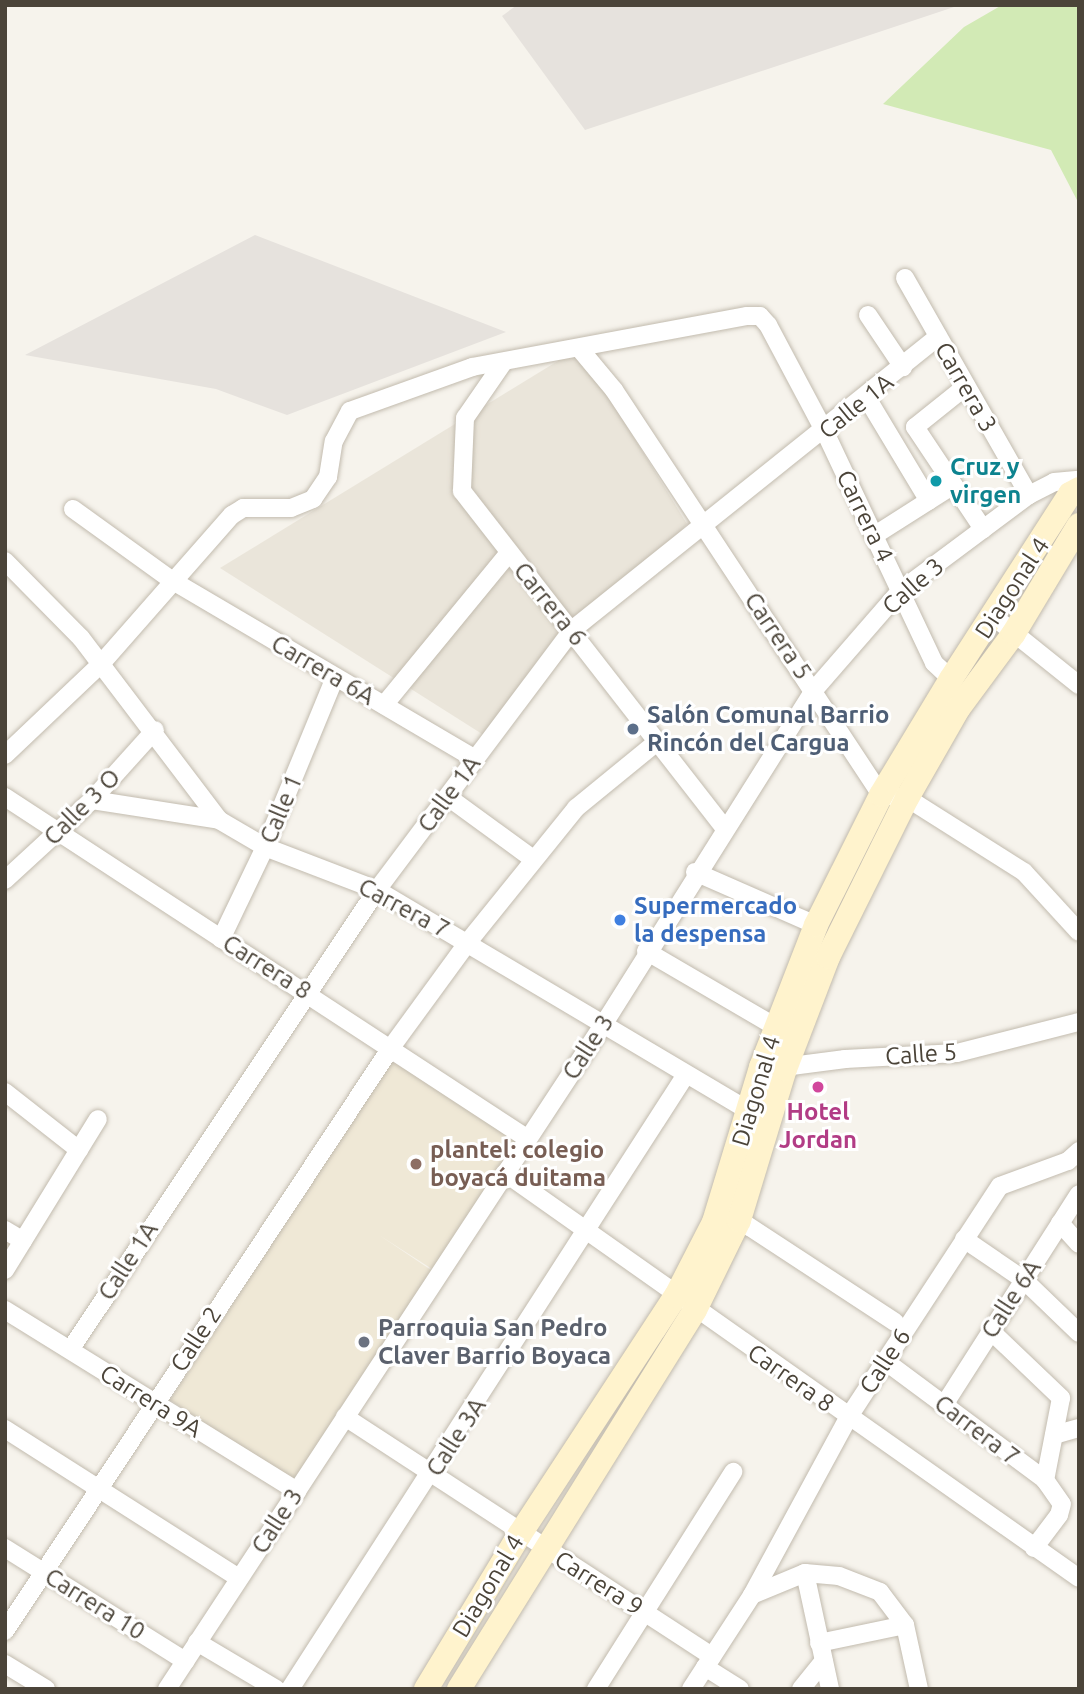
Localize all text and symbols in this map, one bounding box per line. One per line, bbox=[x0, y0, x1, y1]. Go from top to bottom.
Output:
street label: Carrera 3 bbox=[929, 337, 1003, 437]
street label: Calle 1A bbox=[813, 367, 899, 445]
place label: Cruz y virgen bbox=[950, 453, 1021, 509]
street label: Carrera 4 bbox=[830, 465, 900, 567]
marker: Cruz y virgen bbox=[928, 473, 944, 489]
street label: Diagonal 4 bbox=[969, 532, 1055, 644]
street label: Calle 3 bbox=[876, 552, 950, 620]
street label: Carrera 6 bbox=[508, 556, 592, 652]
street label: Carrera 5 bbox=[738, 587, 818, 685]
street label: Carrera 6A bbox=[266, 629, 380, 711]
place label: Salón Comunal Barrio Rincón del Cargua bbox=[647, 701, 889, 757]
marker: Salón Comunal Barrio Rincón del Cargua bbox=[625, 721, 641, 737]
street label: Calle 1A bbox=[412, 750, 486, 838]
street label: Calle 3 O bbox=[38, 763, 126, 851]
street label: Calle 1 bbox=[254, 770, 308, 848]
street label: Carrera 7 bbox=[354, 872, 454, 944]
place label: Supermercado la despensa bbox=[634, 892, 797, 948]
marker: Supermercado la despensa bbox=[612, 912, 628, 928]
street label: Carrera 8 bbox=[217, 929, 317, 1005]
street label: Calle 3 bbox=[556, 1009, 620, 1085]
street label: Diagonal 4 bbox=[726, 1032, 786, 1150]
street label: Calle 5 bbox=[884, 1037, 958, 1071]
marker: Hotel Jordan bbox=[810, 1079, 826, 1095]
place label: Hotel Jordan bbox=[779, 1098, 857, 1154]
place label: plantel: colegio boyacá duitama bbox=[430, 1136, 606, 1192]
marker: plantel: colegio boyacá duitama bbox=[408, 1156, 424, 1172]
street label: Calle 1A bbox=[92, 1216, 164, 1306]
street label: Calle 6A bbox=[975, 1254, 1047, 1344]
street label: Calle 2 bbox=[164, 1301, 228, 1377]
place label: Parroquia San Pedro Claver Barrio Boyaca bbox=[378, 1314, 611, 1370]
street label: Calle 6 bbox=[853, 1323, 917, 1399]
marker: Parroquia San Pedro Claver Barrio Boyaca bbox=[356, 1334, 372, 1350]
street label: Carrera 8 bbox=[742, 1338, 840, 1418]
street label: Carrera 9A bbox=[95, 1358, 207, 1444]
street label: Carrera 7 bbox=[929, 1389, 1025, 1471]
street label: Calle 3A bbox=[420, 1392, 492, 1482]
street label: Calle 3 bbox=[245, 1483, 309, 1559]
street label: Diagonal 4 bbox=[446, 1530, 530, 1642]
street label: Carrera 9 bbox=[549, 1545, 649, 1621]
street label: Carrera 10 bbox=[40, 1562, 150, 1646]

